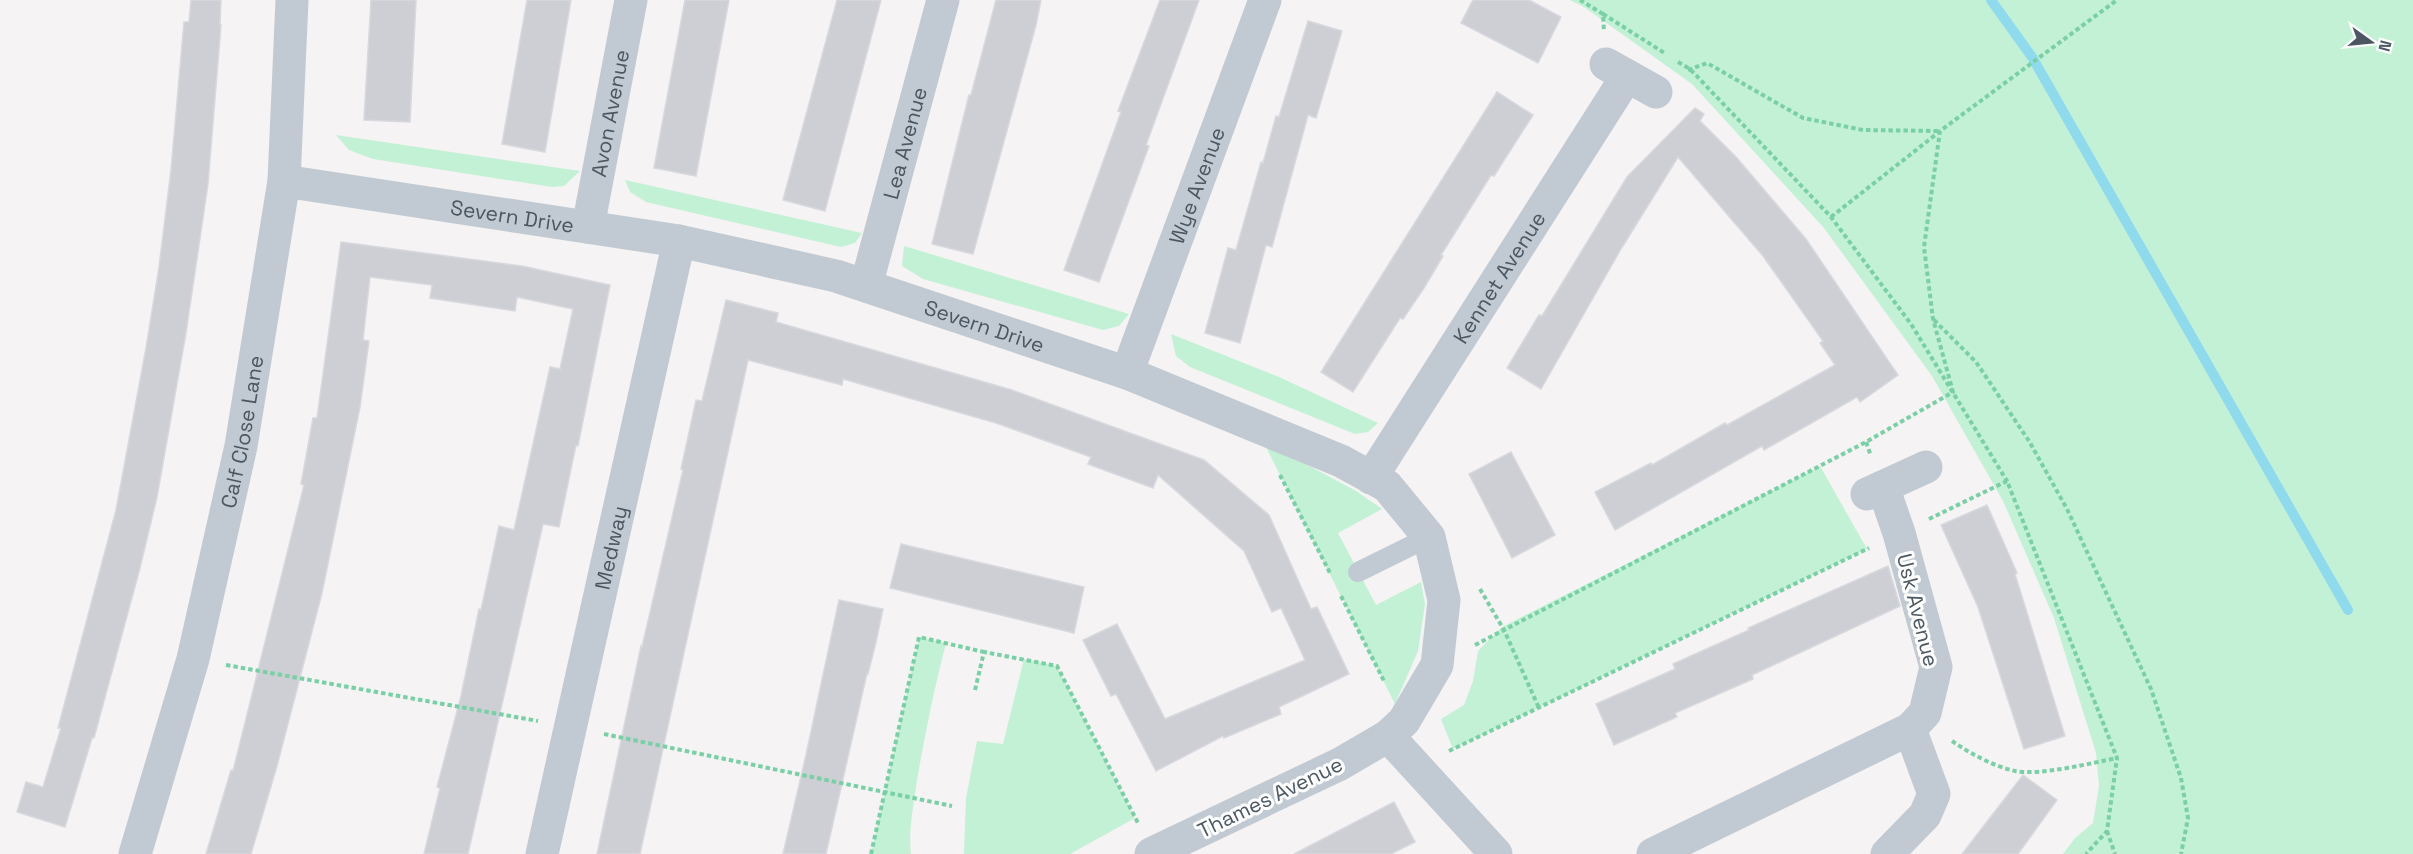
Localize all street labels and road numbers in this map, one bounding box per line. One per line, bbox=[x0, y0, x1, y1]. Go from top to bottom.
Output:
street label: Avon Avenue bbox=[584, 47, 635, 179]
street label: Lea Avenue bbox=[876, 84, 932, 202]
street label: Wye Avenue bbox=[1162, 123, 1230, 248]
street label: Severn Drive bbox=[449, 193, 576, 238]
street label: Kennet Avenue bbox=[1447, 206, 1551, 348]
street label: Severn Drive bbox=[921, 293, 1048, 358]
street label: Calf Close Lane bbox=[214, 353, 269, 511]
street label: Medway bbox=[588, 503, 633, 592]
street label: Usk Avenue bbox=[1891, 551, 1945, 669]
street label: Thames Avenue bbox=[1193, 750, 1347, 844]

